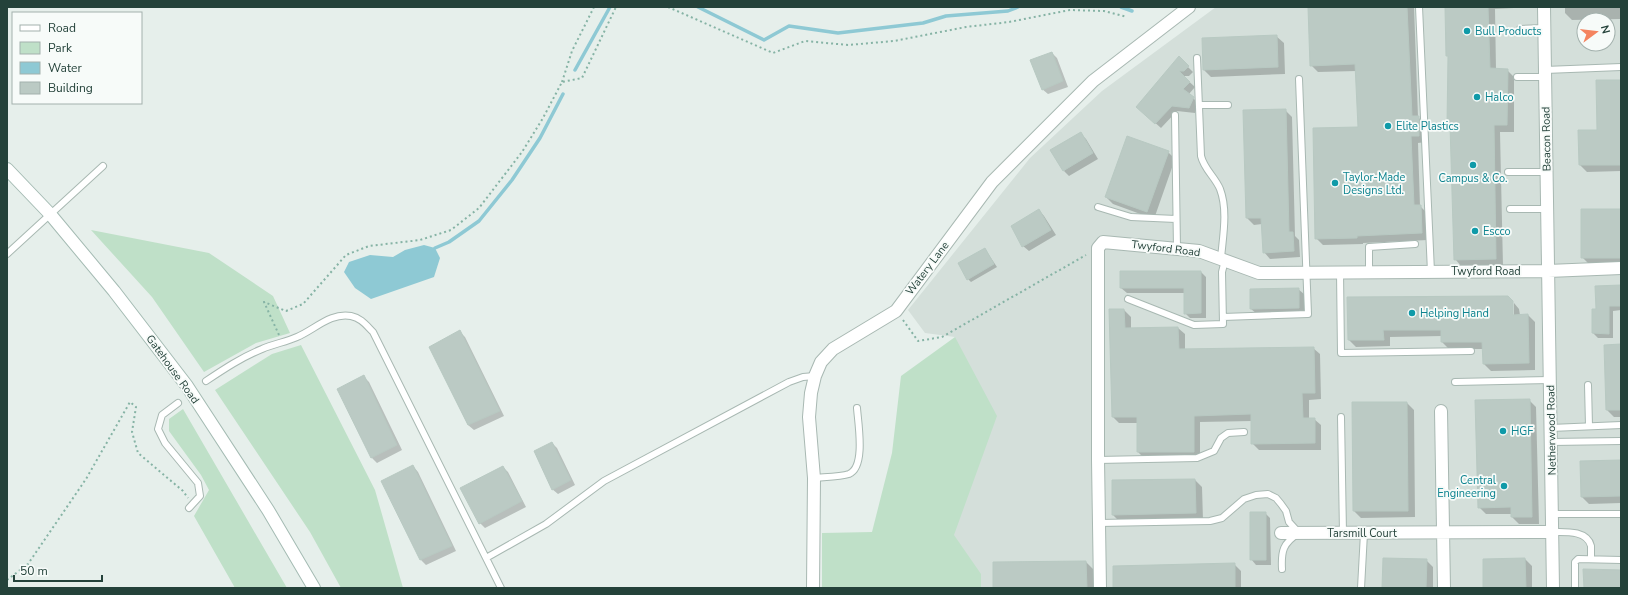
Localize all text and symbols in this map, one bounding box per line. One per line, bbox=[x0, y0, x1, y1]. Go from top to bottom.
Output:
legend bbox=[12, 12, 142, 104]
north arrow bbox=[1576, 12, 1616, 52]
text: Road bbox=[48, 20, 76, 36]
place label: Bull Products bbox=[1475, 24, 1542, 39]
text: N bbox=[1597, 24, 1613, 35]
marker: Bull Products bbox=[1462, 26, 1472, 36]
text: Park bbox=[48, 40, 73, 56]
text: Water bbox=[48, 60, 82, 76]
text: Building bbox=[48, 80, 93, 96]
place label: Halco bbox=[1485, 90, 1514, 105]
marker: Halco bbox=[1472, 92, 1482, 102]
street label: Beacon Road bbox=[1538, 106, 1555, 172]
place label: Elite Plastics bbox=[1396, 119, 1459, 134]
marker: Elite Plastics bbox=[1383, 121, 1393, 131]
marker: Campus & Co. bbox=[1468, 160, 1478, 170]
place label: Taylor-Made Designs Ltd. bbox=[1343, 170, 1406, 198]
place label: Campus & Co. bbox=[1438, 171, 1508, 186]
marker: Taylor-Made Designs Ltd. bbox=[1330, 178, 1340, 188]
place label: Escco bbox=[1483, 224, 1511, 239]
marker: Escco bbox=[1470, 226, 1480, 236]
street label: Twyford Road bbox=[1131, 237, 1201, 260]
street label: Watery Lane bbox=[902, 238, 953, 298]
street label: Twyford Road bbox=[1451, 264, 1521, 279]
place label: Helping Hand bbox=[1420, 306, 1489, 321]
marker: Helping Hand bbox=[1407, 308, 1417, 318]
street label: Gatehouse Road bbox=[143, 332, 203, 407]
street label: Netherwood Road bbox=[1543, 385, 1560, 475]
place label: HGF bbox=[1511, 424, 1533, 439]
marker: HGF bbox=[1498, 426, 1508, 436]
place label: Central Engineering bbox=[1437, 473, 1497, 501]
marker: Central Engineering bbox=[1499, 481, 1509, 491]
street label: Tarsmill Court bbox=[1327, 526, 1397, 541]
scale bar bbox=[14, 557, 102, 583]
text: 50 m bbox=[20, 563, 48, 579]

